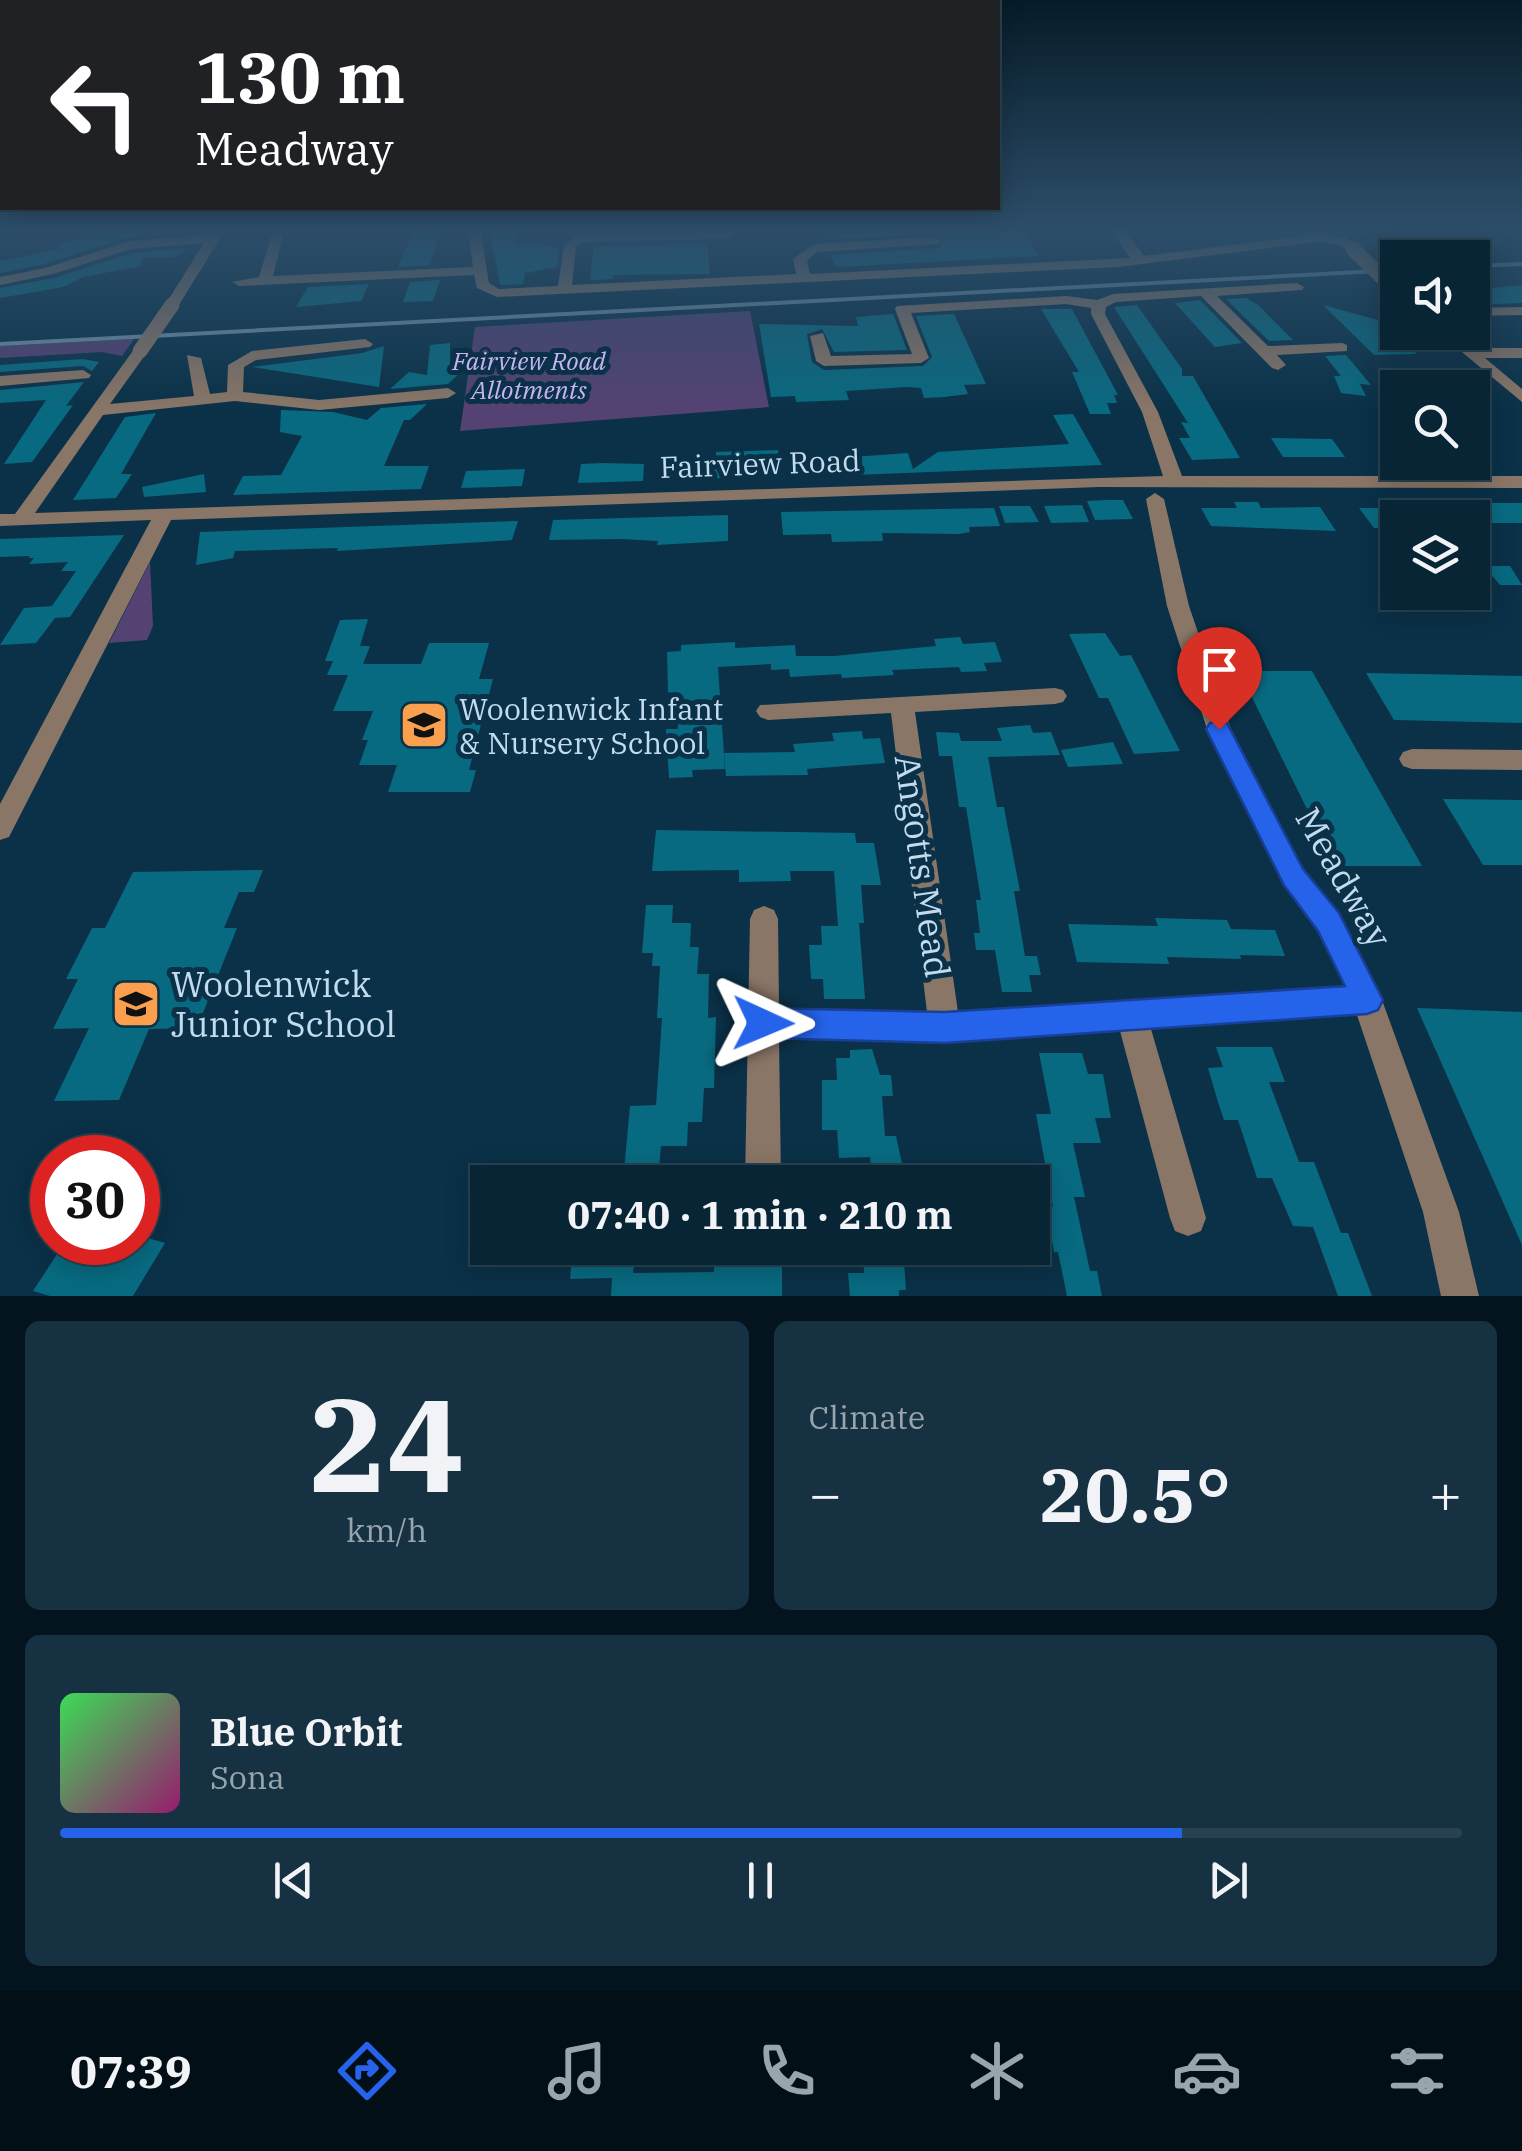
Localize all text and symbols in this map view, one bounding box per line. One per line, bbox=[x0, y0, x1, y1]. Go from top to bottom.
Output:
text: 130 m bbox=[195, 31, 405, 122]
icon: left bbox=[30, 40, 160, 170]
text: Meadway bbox=[195, 119, 394, 177]
map controls bbox=[1380, 240, 1490, 610]
button: sound bbox=[1380, 240, 1490, 350]
park label: Fairview Road Allotments bbox=[451, 344, 606, 406]
button: search bbox=[1380, 370, 1490, 480]
street label: Fairview Road bbox=[659, 440, 861, 486]
button: layers bbox=[1380, 500, 1490, 610]
pin bbox=[1177, 627, 1262, 730]
icon: arrive bbox=[1192, 642, 1247, 697]
place label: Woolenwick Infant & Nursery School bbox=[459, 689, 723, 762]
school or university icon: Woolenwick Infant & Nursery School bbox=[398, 699, 450, 751]
street label: Angotts Mead bbox=[885, 752, 961, 980]
street label: Meadway bbox=[1285, 799, 1403, 956]
place label: Woolenwick Junior School bbox=[171, 961, 396, 1047]
position arrow bbox=[711, 971, 815, 1075]
school or university icon: Woolenwick Junior School bbox=[110, 978, 162, 1030]
speed limit sign: 30 bbox=[30, 1135, 160, 1265]
text: 07:40 · 1 min · 210 m bbox=[567, 1190, 953, 1239]
text: 24 bbox=[309, 1359, 465, 1528]
text: Climate bbox=[809, 1396, 925, 1438]
text: 20.5° bbox=[1040, 1445, 1231, 1543]
text: − bbox=[809, 1458, 842, 1529]
text: + bbox=[1429, 1458, 1462, 1529]
text: km/h bbox=[346, 1509, 427, 1551]
text: Blue Orbit bbox=[210, 1707, 402, 1756]
text: Sona bbox=[210, 1756, 285, 1798]
icon: previous bbox=[266, 1853, 321, 1908]
icon: pause bbox=[733, 1853, 788, 1908]
icon: next bbox=[1201, 1853, 1256, 1908]
icon: directions bbox=[332, 2036, 402, 2106]
icon: music bbox=[542, 2036, 612, 2106]
icon: phone bbox=[752, 2036, 822, 2106]
icon: climate bbox=[962, 2036, 1032, 2106]
icon: car bbox=[1172, 2036, 1242, 2106]
icon: filters bbox=[1382, 2036, 1452, 2106]
text: 07:39 bbox=[70, 2042, 192, 2100]

